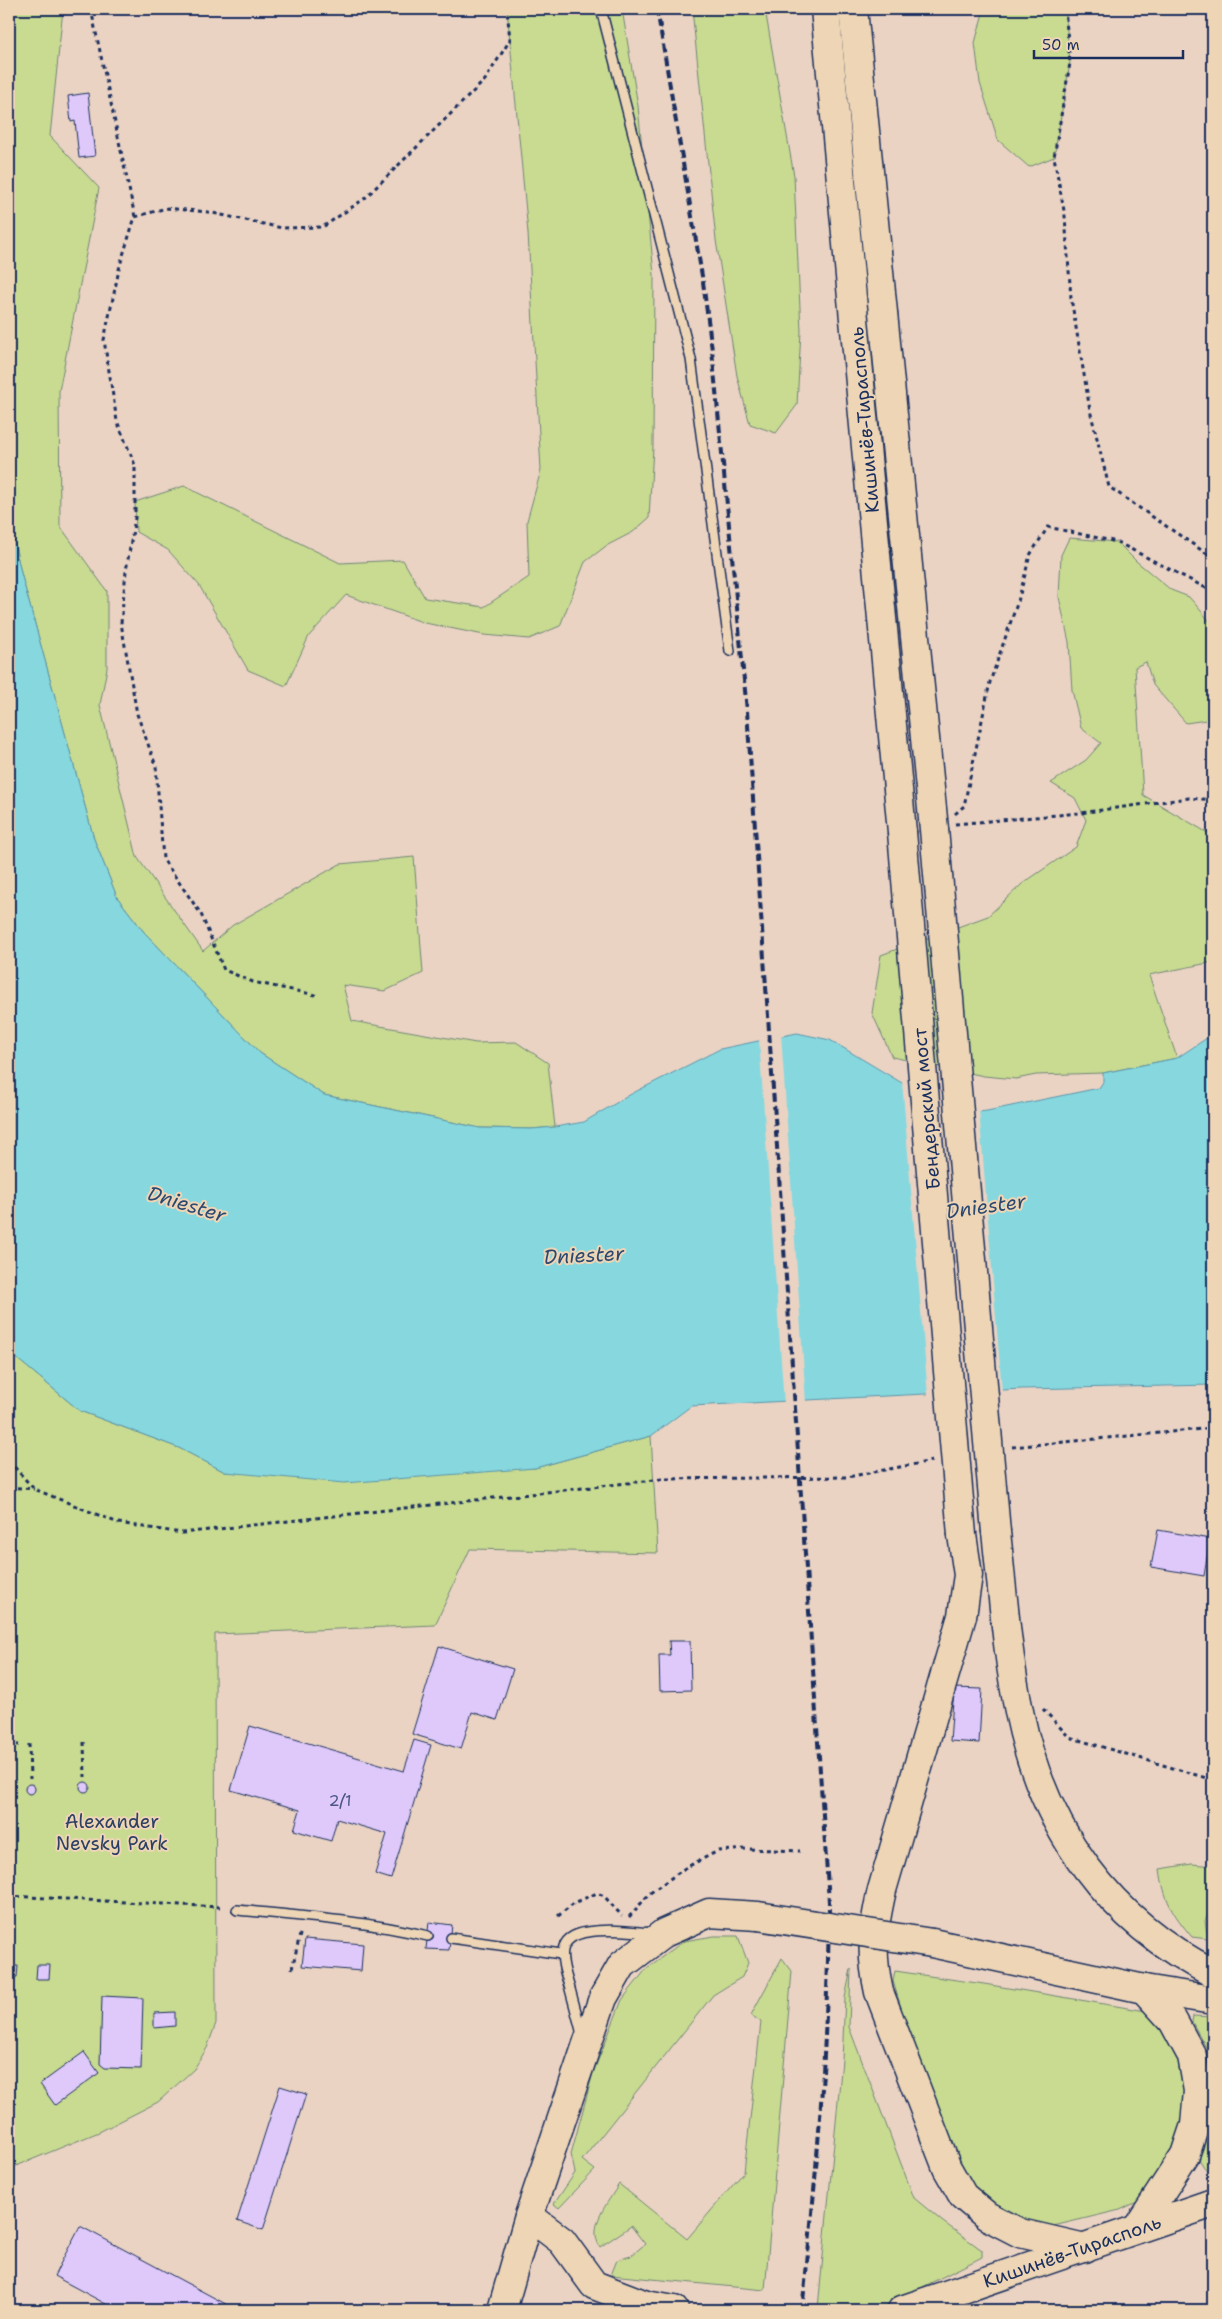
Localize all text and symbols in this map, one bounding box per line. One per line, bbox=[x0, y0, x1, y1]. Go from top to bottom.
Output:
scale bar bbox=[1034, 28, 1183, 60]
text: 50 m bbox=[1042, 35, 1080, 55]
street label: Кишинёв-Тирасполь bbox=[844, 326, 885, 514]
street label: Бендерский мост bbox=[907, 1027, 946, 1191]
water label: Dniester bbox=[145, 1180, 230, 1228]
water label: Dniester bbox=[944, 1187, 1028, 1224]
water label: Dniester bbox=[543, 1240, 625, 1270]
house number: 2/1 bbox=[328, 1790, 352, 1811]
park label: Alexander Nevsky Park bbox=[56, 1809, 168, 1856]
street label: Кишинёв-Тирасполь bbox=[980, 2209, 1165, 2294]

